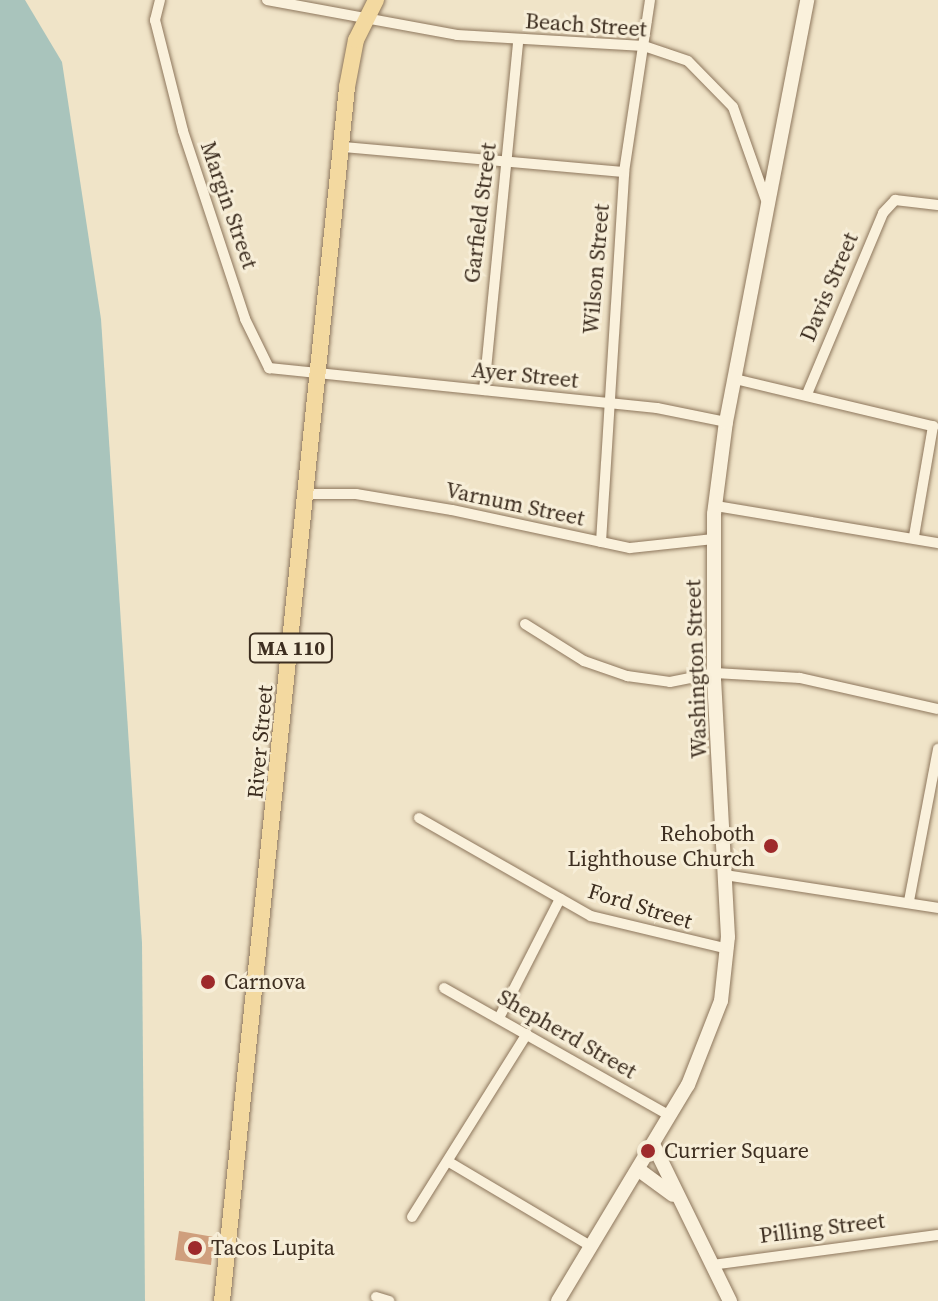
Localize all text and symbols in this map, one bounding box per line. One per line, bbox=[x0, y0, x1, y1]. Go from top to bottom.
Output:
street label: Beach Street bbox=[524, 8, 648, 42]
street label: Margin Street bbox=[195, 138, 263, 272]
street label: Garfield Street bbox=[458, 142, 502, 284]
street label: Wilson Street bbox=[577, 203, 615, 335]
street label: Davis Street bbox=[794, 229, 864, 345]
street label: Ayer Street bbox=[470, 356, 580, 394]
street label: Varnum Street bbox=[443, 476, 587, 532]
street label: Washington Street bbox=[680, 579, 712, 759]
road number: MA 110 bbox=[247, 632, 335, 664]
street label: River Street bbox=[242, 684, 278, 800]
place label: Rehoboth Lighthouse Church bbox=[567, 820, 755, 872]
marker: Rehoboth Lighthouse Church bbox=[762, 837, 780, 855]
street label: Ford Street bbox=[585, 878, 695, 934]
place label: Carnova bbox=[224, 969, 306, 995]
marker: Carnova bbox=[199, 973, 217, 991]
street label: Shepherd Street bbox=[493, 984, 641, 1084]
place label: Currier Square bbox=[664, 1138, 809, 1164]
marker: Currier Square bbox=[639, 1142, 657, 1160]
street label: Pilling Street bbox=[758, 1207, 886, 1249]
place label: Tacos Lupita bbox=[211, 1235, 335, 1261]
marker: Tacos Lupita bbox=[186, 1239, 204, 1257]

